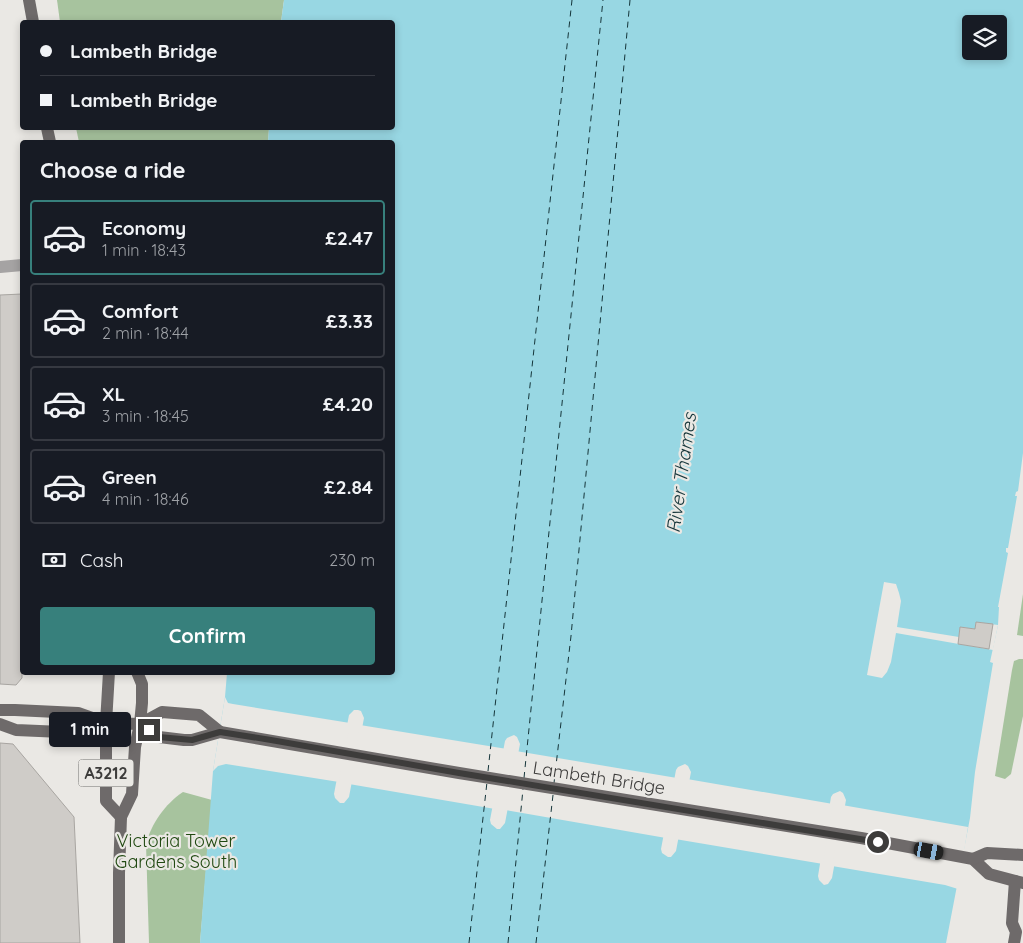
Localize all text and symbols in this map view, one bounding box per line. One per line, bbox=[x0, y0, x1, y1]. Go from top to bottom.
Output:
map controls bbox=[962, 15, 1007, 60]
button: layers bbox=[962, 15, 1007, 60]
text: Lambeth Bridge bbox=[70, 39, 218, 63]
text: Lambeth Bridge bbox=[70, 88, 218, 112]
text: Choose a ride bbox=[40, 156, 185, 184]
icon: car bbox=[42, 215, 87, 260]
text: Economy bbox=[102, 216, 186, 240]
text: £2.47 bbox=[325, 226, 373, 250]
text: 1 min · 18:43 bbox=[102, 240, 186, 260]
icon: car bbox=[42, 298, 87, 343]
text: Comfort bbox=[102, 299, 179, 323]
text: £3.33 bbox=[326, 309, 373, 333]
text: 2 min · 18:44 bbox=[102, 323, 189, 343]
icon: car bbox=[42, 381, 87, 426]
text: XL bbox=[102, 382, 125, 406]
text: £4.20 bbox=[323, 392, 373, 416]
text: 3 min · 18:45 bbox=[102, 406, 189, 426]
water label: River Thames bbox=[661, 410, 701, 534]
icon: car bbox=[42, 464, 87, 509]
text: Green bbox=[102, 465, 157, 489]
text: £2.84 bbox=[324, 475, 373, 499]
text: 4 min · 18:46 bbox=[102, 489, 189, 509]
icon: cash bbox=[40, 546, 68, 574]
text: Cash bbox=[80, 548, 124, 572]
text: 230 m bbox=[329, 550, 375, 570]
button: Confirm bbox=[40, 607, 375, 665]
callout: 1 min bbox=[49, 712, 132, 748]
text: 1 min bbox=[71, 719, 109, 739]
route end bbox=[138, 719, 160, 741]
street label: Lambeth Bridge bbox=[531, 756, 667, 799]
road number: A3212 bbox=[78, 760, 134, 786]
park label: Victoria Tower Gardens South bbox=[115, 829, 237, 873]
route start bbox=[867, 831, 889, 853]
car bbox=[912, 841, 945, 861]

